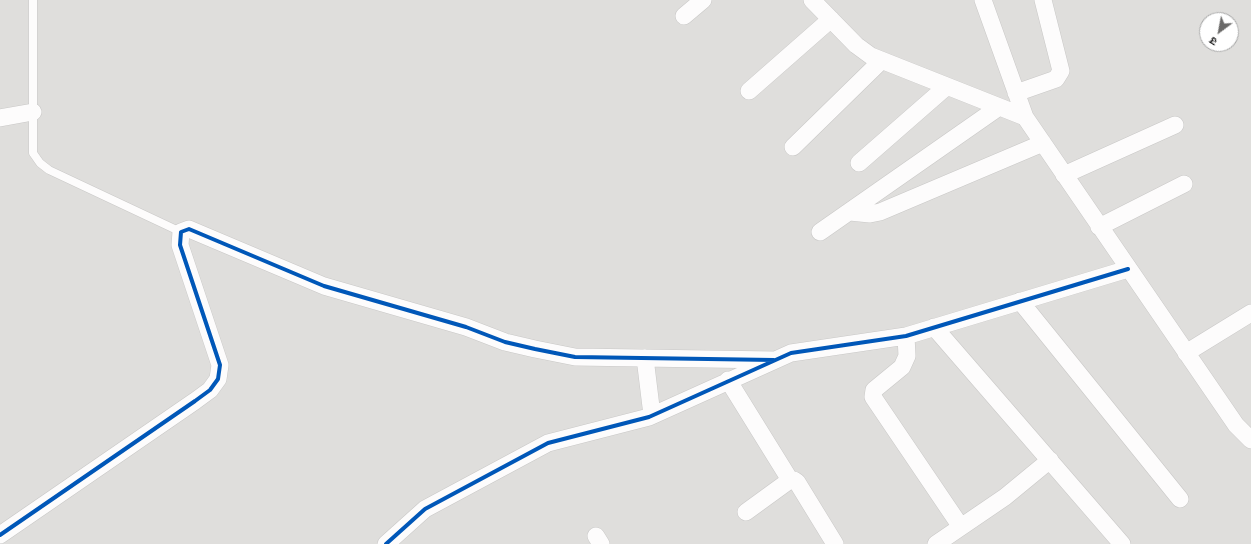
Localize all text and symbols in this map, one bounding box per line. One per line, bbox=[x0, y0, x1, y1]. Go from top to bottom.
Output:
north arrow bbox=[1199, 12, 1239, 52]
text: उ bbox=[1206, 33, 1220, 50]

